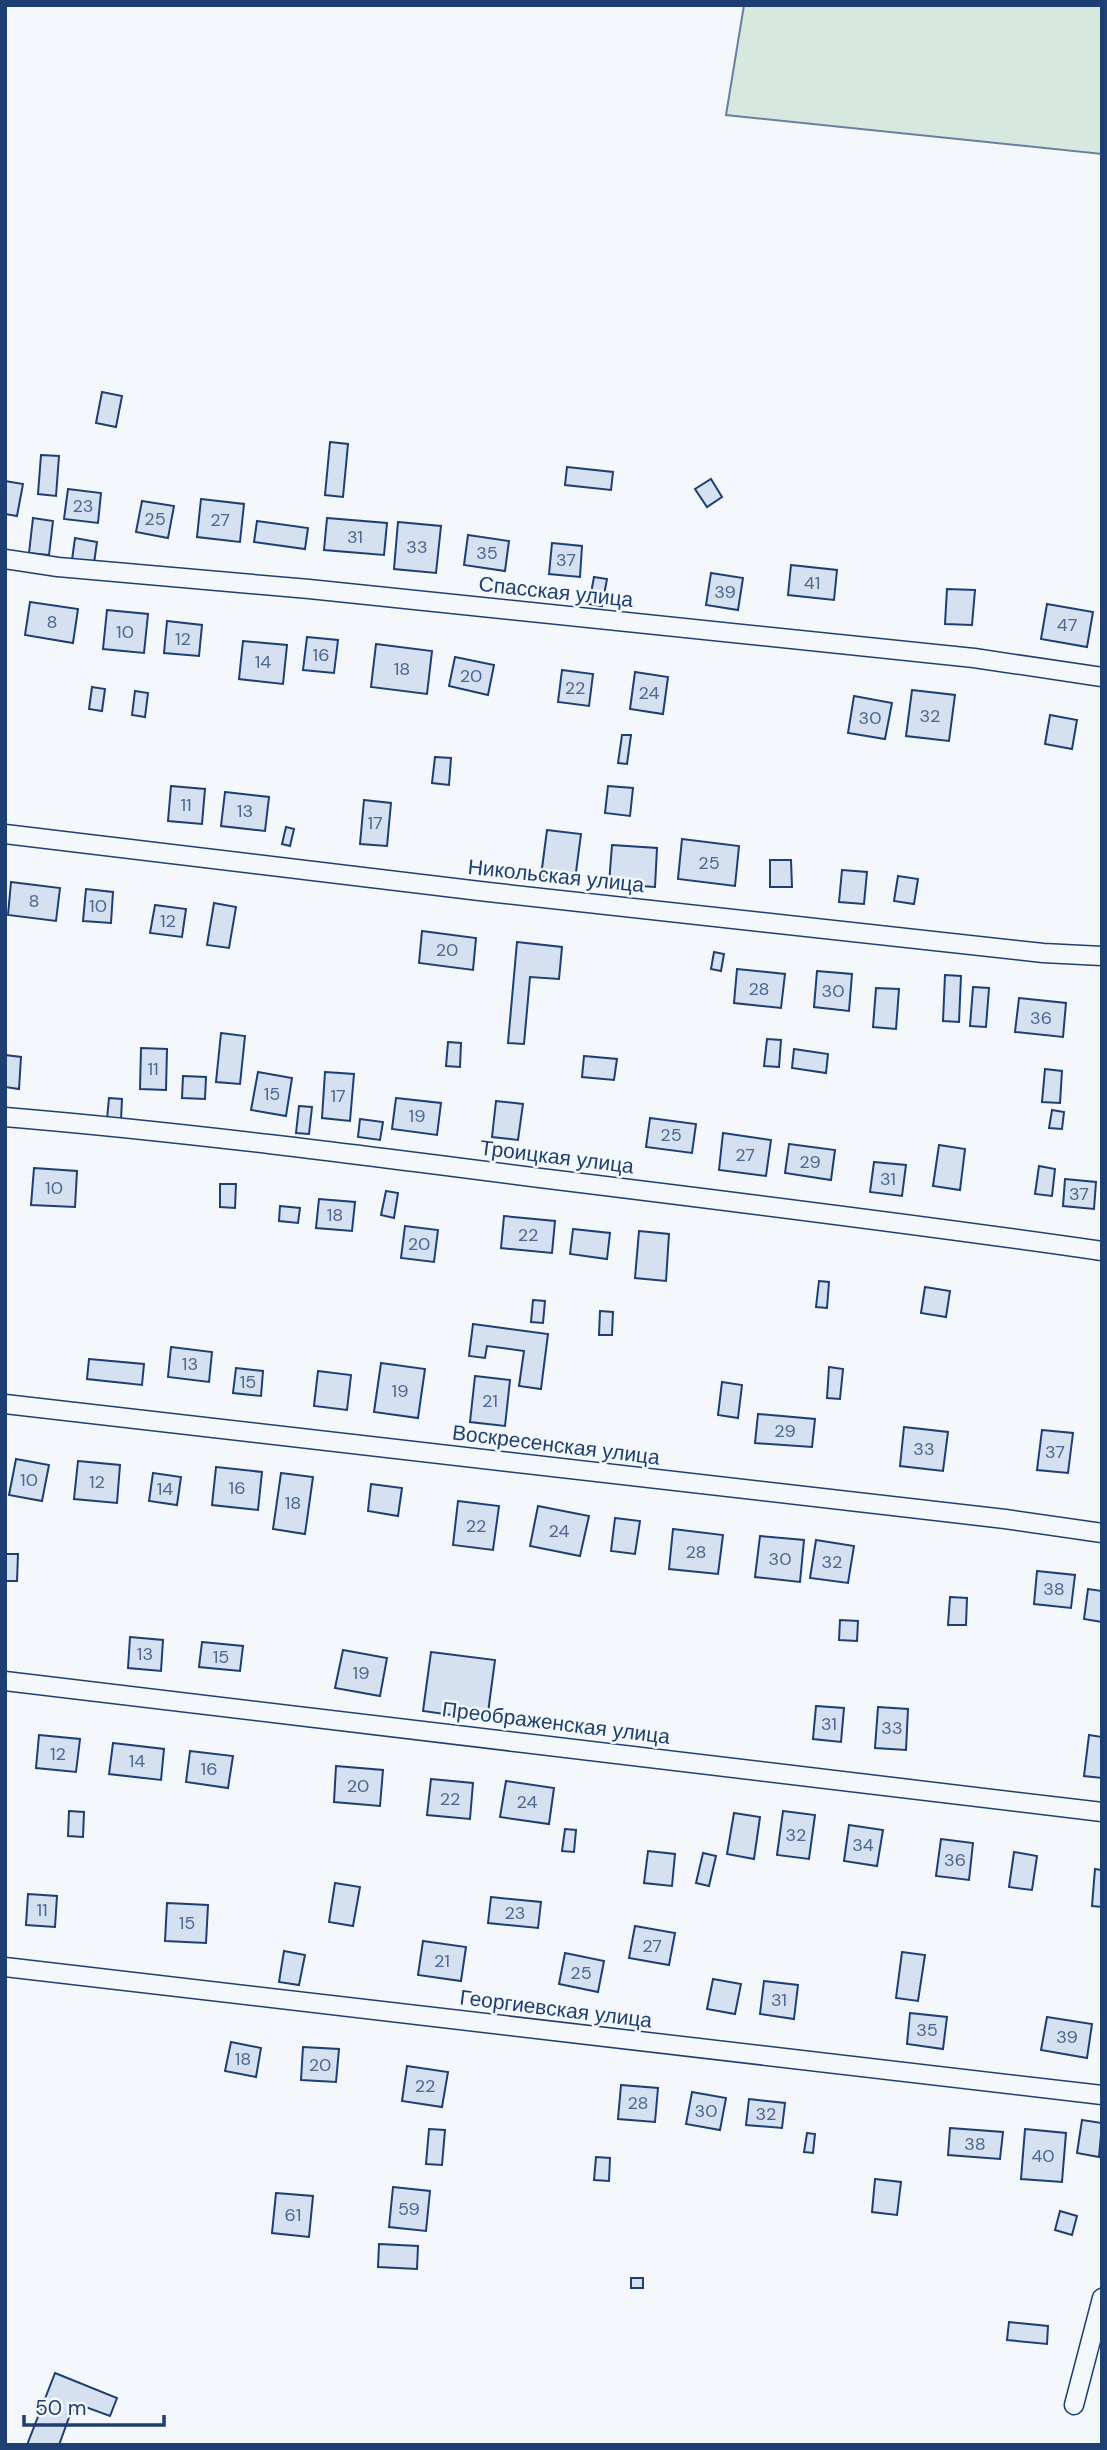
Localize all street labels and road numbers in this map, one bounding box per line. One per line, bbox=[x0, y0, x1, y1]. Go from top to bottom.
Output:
street label: Спасская улица bbox=[477, 570, 635, 614]
street label: Никольская улица bbox=[466, 853, 646, 899]
street label: Троицкая улица bbox=[478, 1134, 636, 1180]
street label: Воскресенская улица bbox=[451, 1418, 662, 1472]
street label: Преображенская улица bbox=[440, 1695, 672, 1751]
street label: Георгиевская улица bbox=[458, 1983, 654, 2035]

